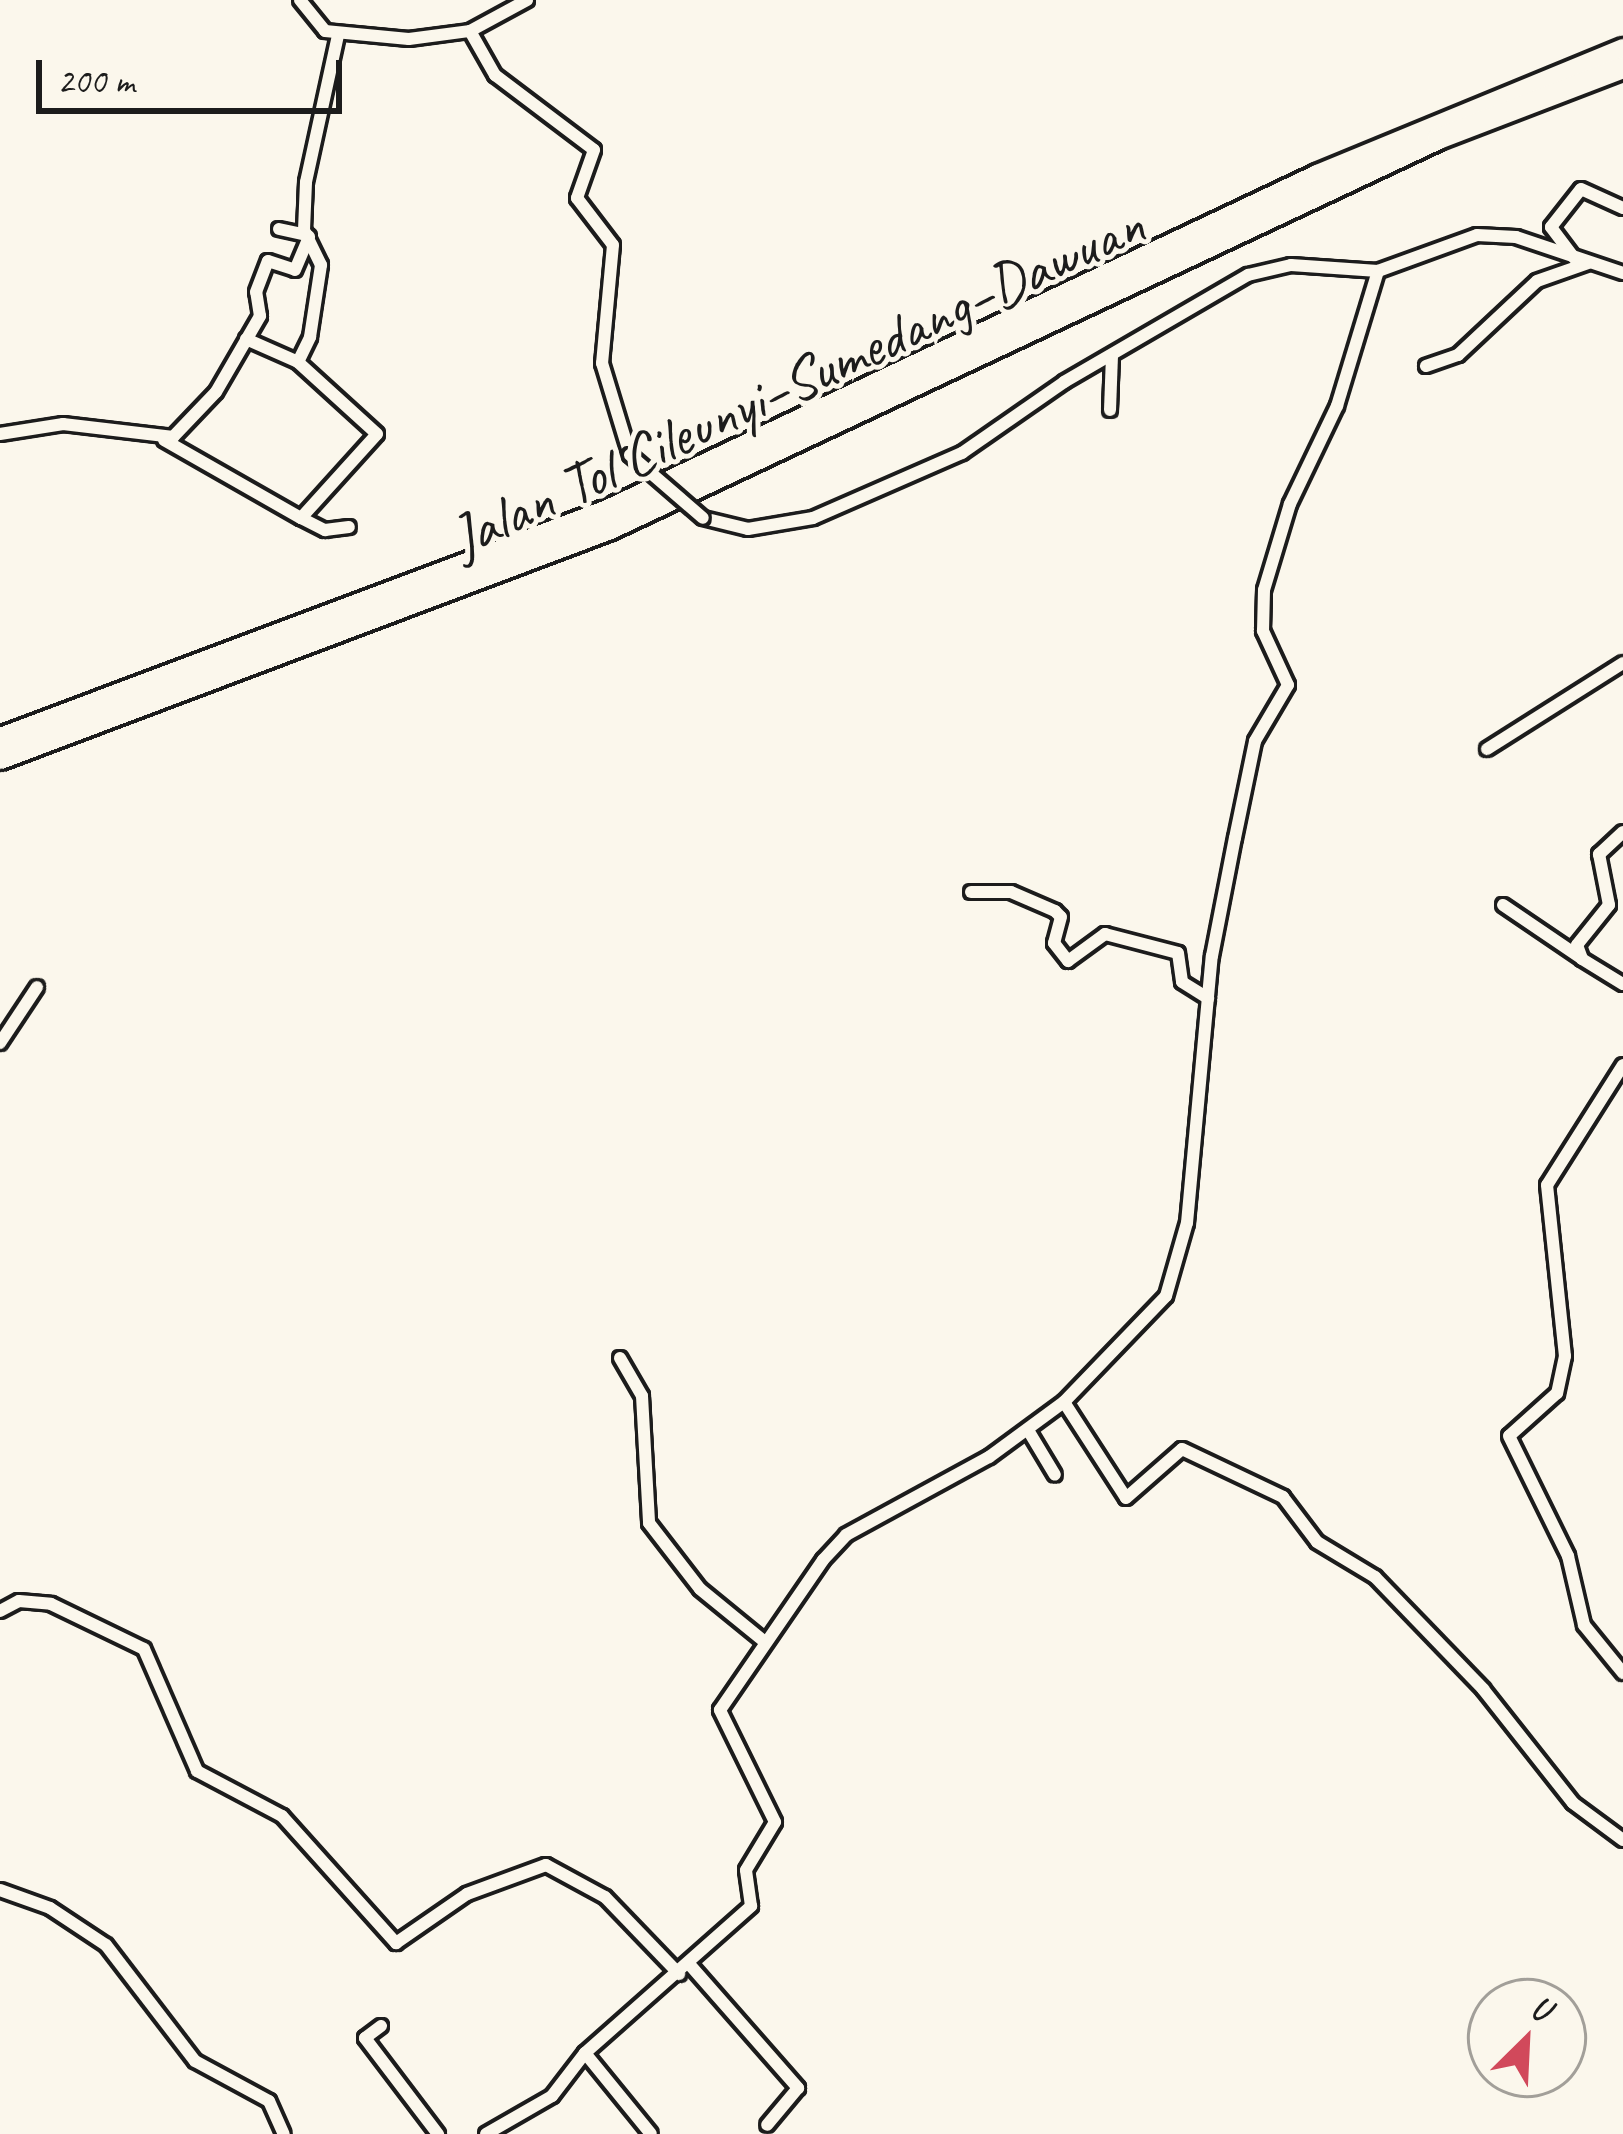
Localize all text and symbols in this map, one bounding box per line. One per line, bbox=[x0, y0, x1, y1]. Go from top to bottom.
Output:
scale bar bbox=[42, 36, 348, 110]
text: 200 m bbox=[57, 58, 134, 104]
street label: Jalan Tol Cileunyi–Sumedang–Dawuan bbox=[439, 189, 1155, 573]
north arrow bbox=[1467, 1978, 1587, 2098]
text: U bbox=[1525, 1985, 1556, 2030]

